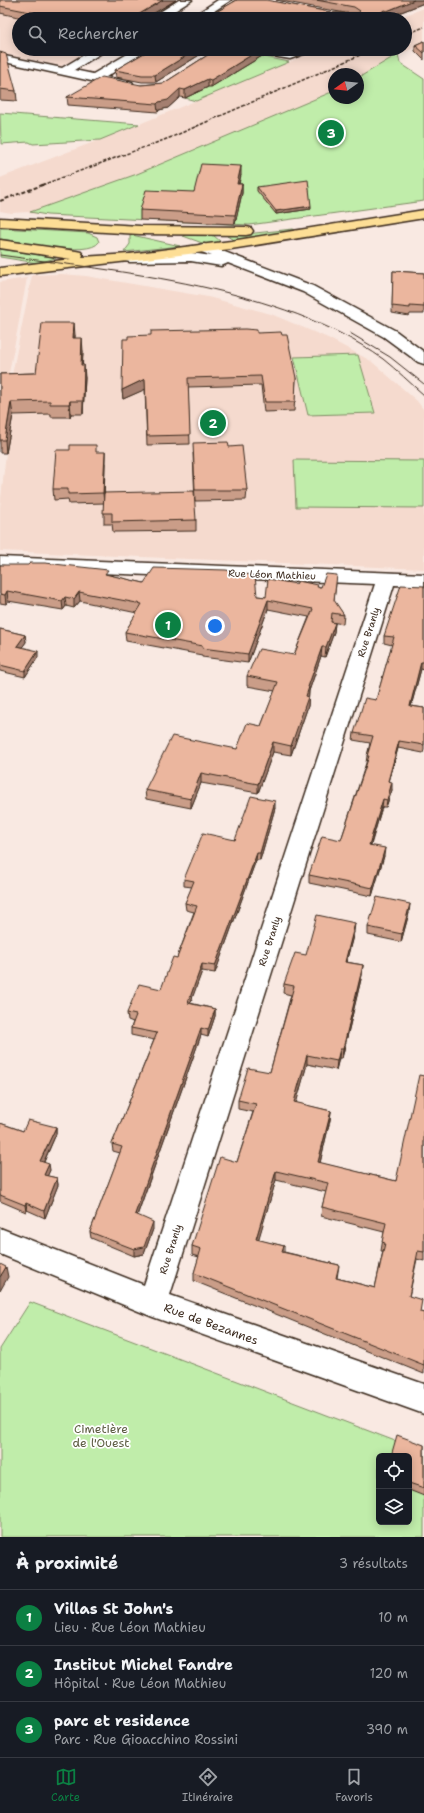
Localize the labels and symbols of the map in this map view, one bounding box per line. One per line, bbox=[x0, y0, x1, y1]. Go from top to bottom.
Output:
north arrow bbox=[328, 68, 364, 104]
pin: 3 bbox=[318, 118, 344, 148]
pin: 2 bbox=[200, 408, 226, 438]
street label: Rue Léon Mathieu bbox=[228, 566, 316, 583]
street label: Rue Branly bbox=[354, 605, 383, 659]
pin: 1 bbox=[155, 610, 181, 640]
your location bbox=[205, 616, 225, 636]
street label: Rue Branly bbox=[255, 914, 284, 968]
street label: Rue Branly bbox=[156, 1222, 185, 1276]
street label: Rue de Bezannes bbox=[162, 1300, 260, 1349]
park label: Cimetière de l'Ouest bbox=[73, 1421, 129, 1451]

